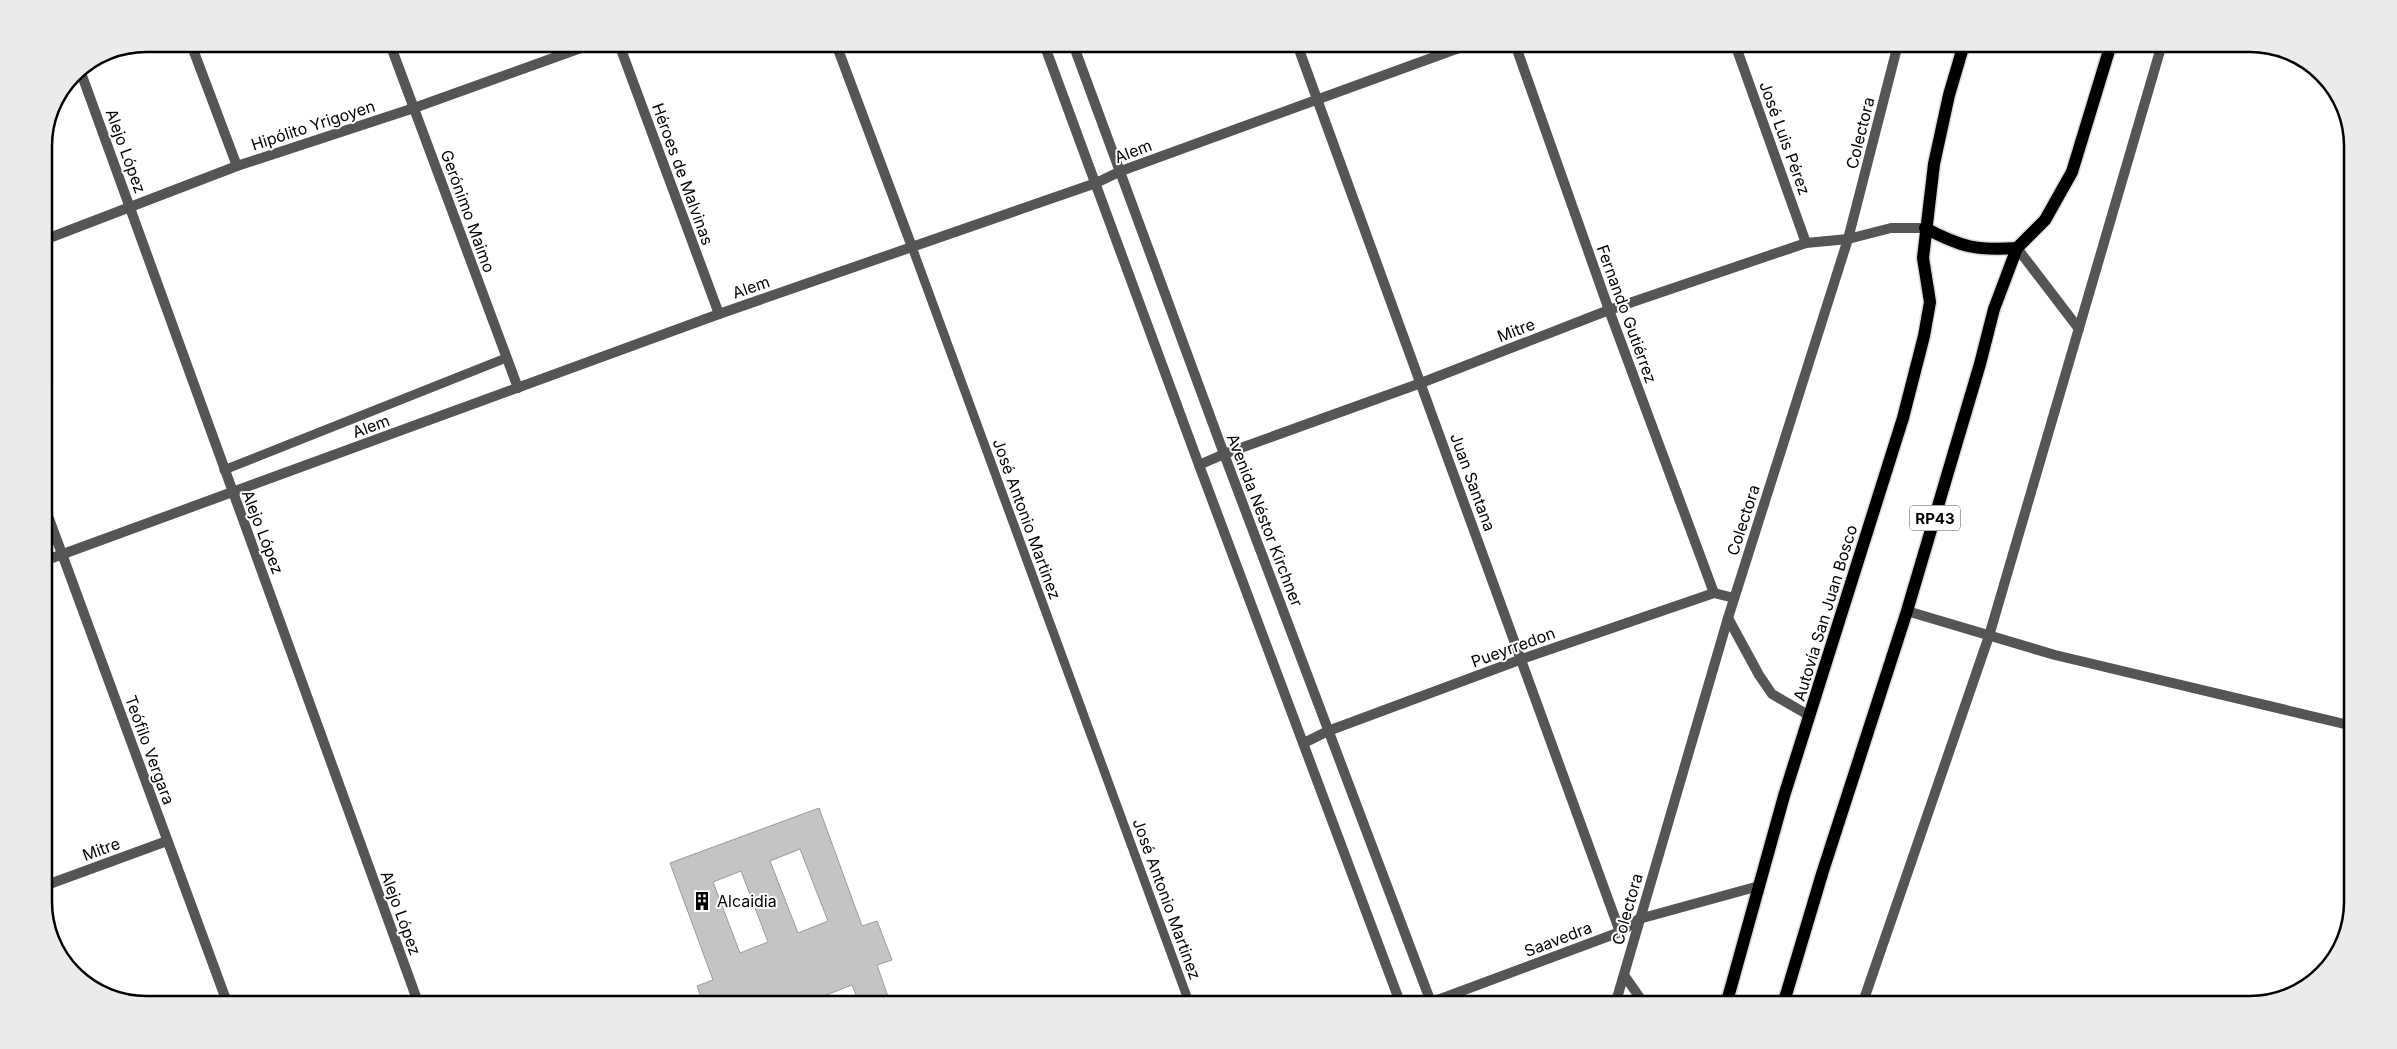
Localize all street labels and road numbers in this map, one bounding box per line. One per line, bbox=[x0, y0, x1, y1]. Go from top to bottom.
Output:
street label: José Luis Pérez bbox=[1755, 78, 1815, 198]
street label: Colectora bbox=[1841, 95, 1879, 171]
street label: Hipólito Yrigoyen bbox=[249, 96, 377, 154]
street label: Héroes de Malvinas bbox=[648, 100, 718, 248]
street label: Alejo López bbox=[101, 106, 151, 196]
street label: Alem bbox=[1112, 135, 1154, 167]
street label: Gerónimo Maimo bbox=[437, 147, 499, 275]
street label: Fernando Gutiérrez bbox=[1593, 242, 1661, 386]
street label: Alem bbox=[730, 271, 772, 303]
street label: Mitre bbox=[1494, 314, 1538, 346]
street label: Alem bbox=[350, 410, 392, 442]
street label: Juan Santana bbox=[1446, 430, 1500, 534]
street label: Avenida Néstor Kirchner bbox=[1223, 431, 1307, 609]
street label: José Antonio Martinez bbox=[989, 436, 1065, 602]
street label: Colectora bbox=[1722, 482, 1764, 558]
street label: Alejo López bbox=[238, 487, 288, 577]
road number: RP43 bbox=[1910, 506, 1960, 530]
street label: Autovía San Juan Bosco bbox=[1789, 522, 1861, 704]
street label: Pueyrredon bbox=[1468, 623, 1558, 671]
street label: Teófilo Vergara bbox=[121, 693, 179, 807]
street label: José Antonio Martinez bbox=[1129, 816, 1205, 982]
street label: Mitre bbox=[79, 833, 123, 865]
street label: Alejo López bbox=[376, 868, 426, 958]
street label: Colectora bbox=[1607, 871, 1647, 947]
street label: Saavedra bbox=[1521, 917, 1595, 961]

